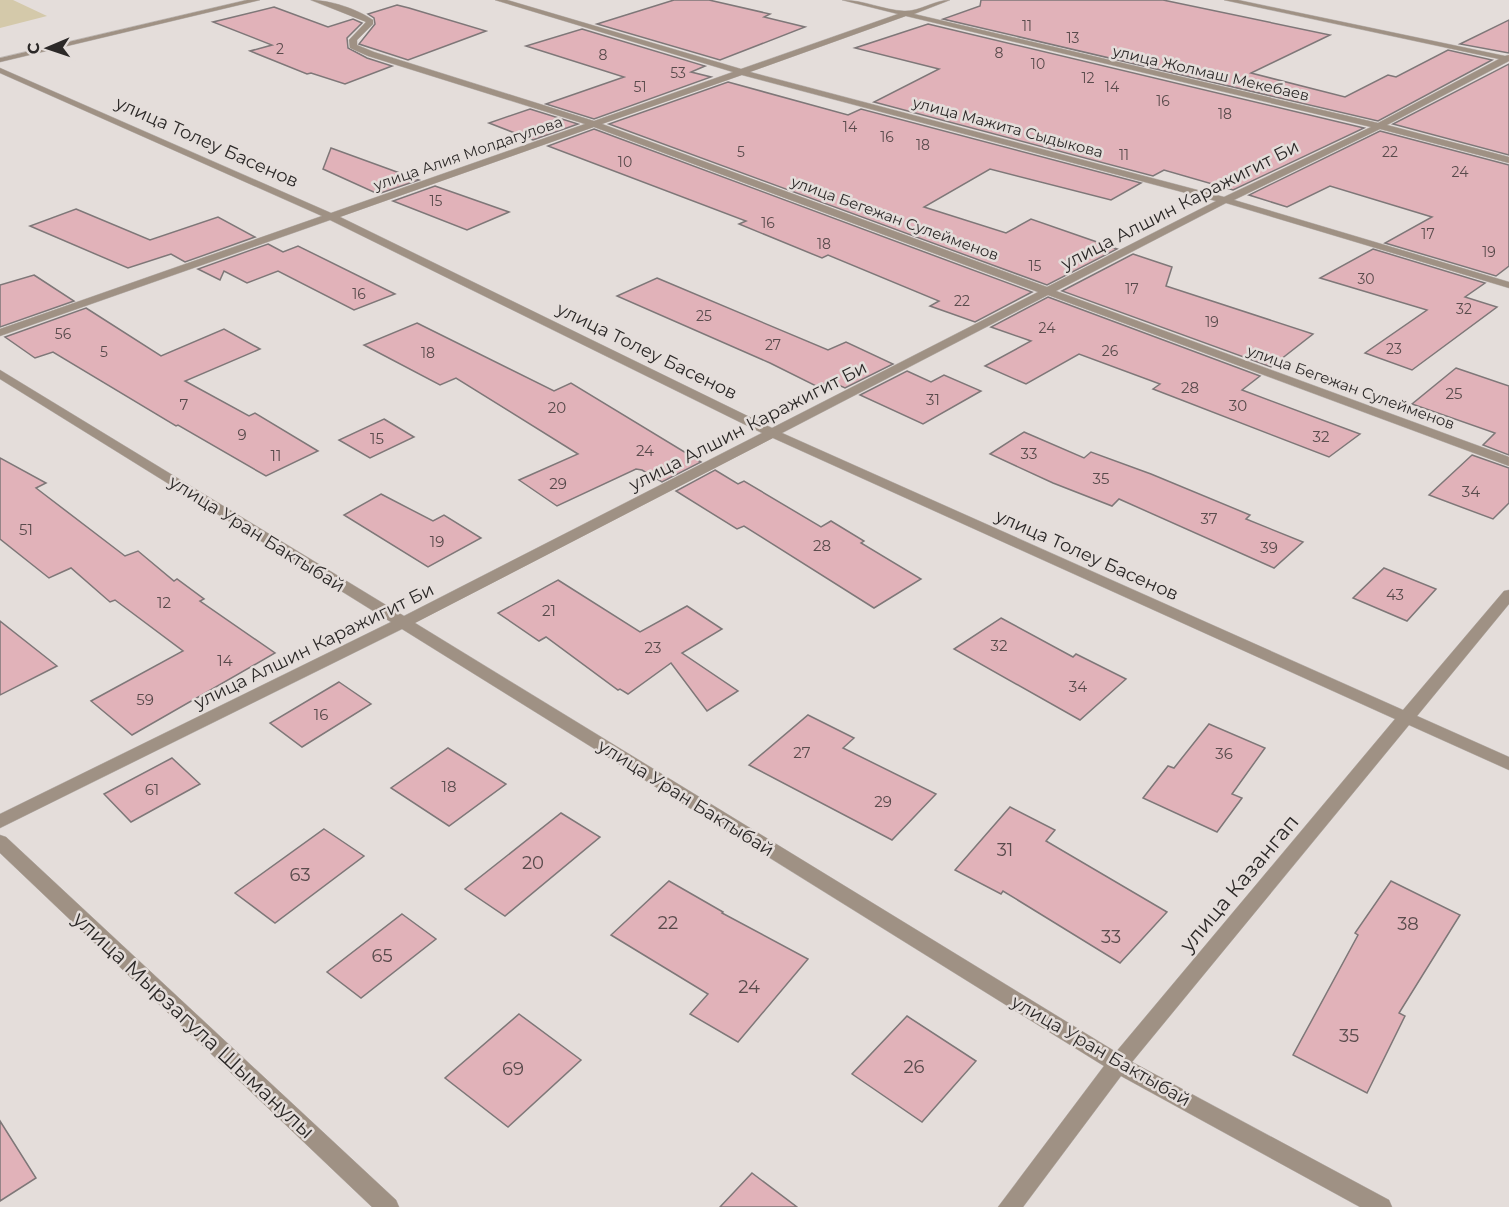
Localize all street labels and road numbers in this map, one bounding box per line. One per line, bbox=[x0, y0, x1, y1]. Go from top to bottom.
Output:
street label: улица Жолмаш Мекебаев bbox=[1110, 41, 1311, 105]
street label: улица Толеу Басенов bbox=[111, 91, 302, 192]
street label: улица Мажита Сыдыкова bbox=[910, 92, 1105, 162]
street label: улица Алия Молдагулова bbox=[370, 112, 565, 195]
street label: улица Алшин Каражигит Би bbox=[1056, 135, 1303, 275]
street label: улица Бегежан Сулейменов bbox=[788, 171, 1001, 264]
street label: улица Толеу Басенов bbox=[552, 297, 741, 404]
street label: улица Бегежан Сулейменов bbox=[1244, 340, 1457, 433]
street label: улица Алшин Каражигит Би bbox=[624, 356, 871, 496]
street label: улица Уран Бактыбай bbox=[164, 470, 349, 597]
street label: улица Толеу Басенов bbox=[991, 504, 1182, 605]
street label: улица Алшин Каражигит Би bbox=[190, 578, 438, 714]
street label: улица Уран Бактыбай bbox=[593, 734, 778, 861]
street label: улица Казангап bbox=[1174, 809, 1304, 958]
street label: улица Мырзагула Шыманулы bbox=[67, 906, 320, 1144]
street label: улица Уран Бактыбай bbox=[1007, 990, 1195, 1111]

